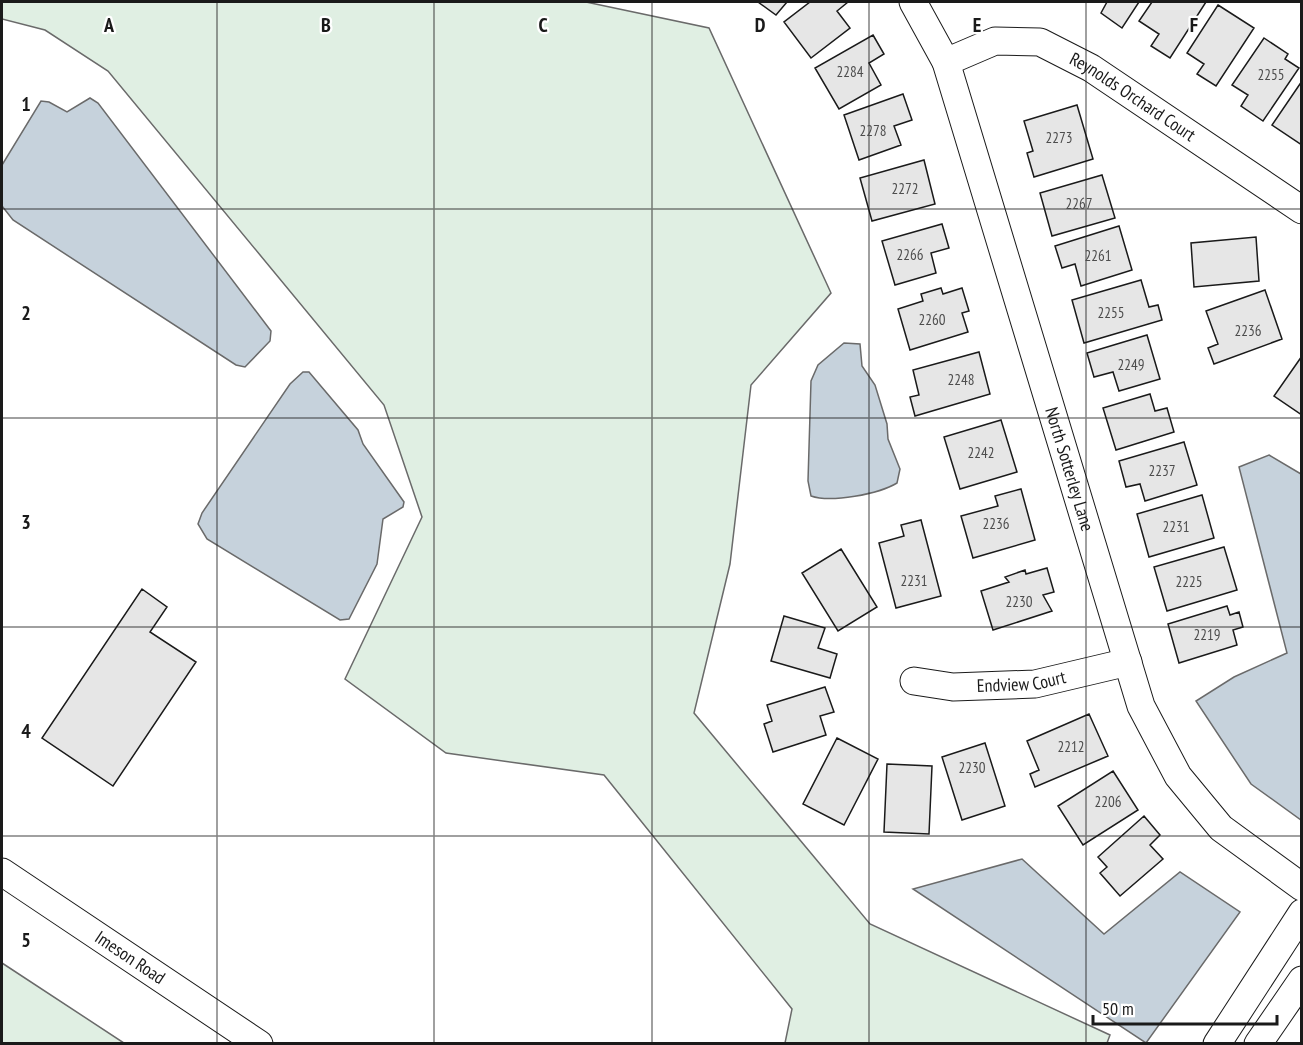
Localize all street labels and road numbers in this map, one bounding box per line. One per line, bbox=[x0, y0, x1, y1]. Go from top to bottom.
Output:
street label: Reynolds Orchard Court bbox=[1066, 47, 1200, 146]
street label: North Sotterley Lane bbox=[1040, 404, 1099, 534]
street label: Endview Court bbox=[976, 665, 1068, 697]
street label: Imeson Road bbox=[91, 926, 170, 989]

